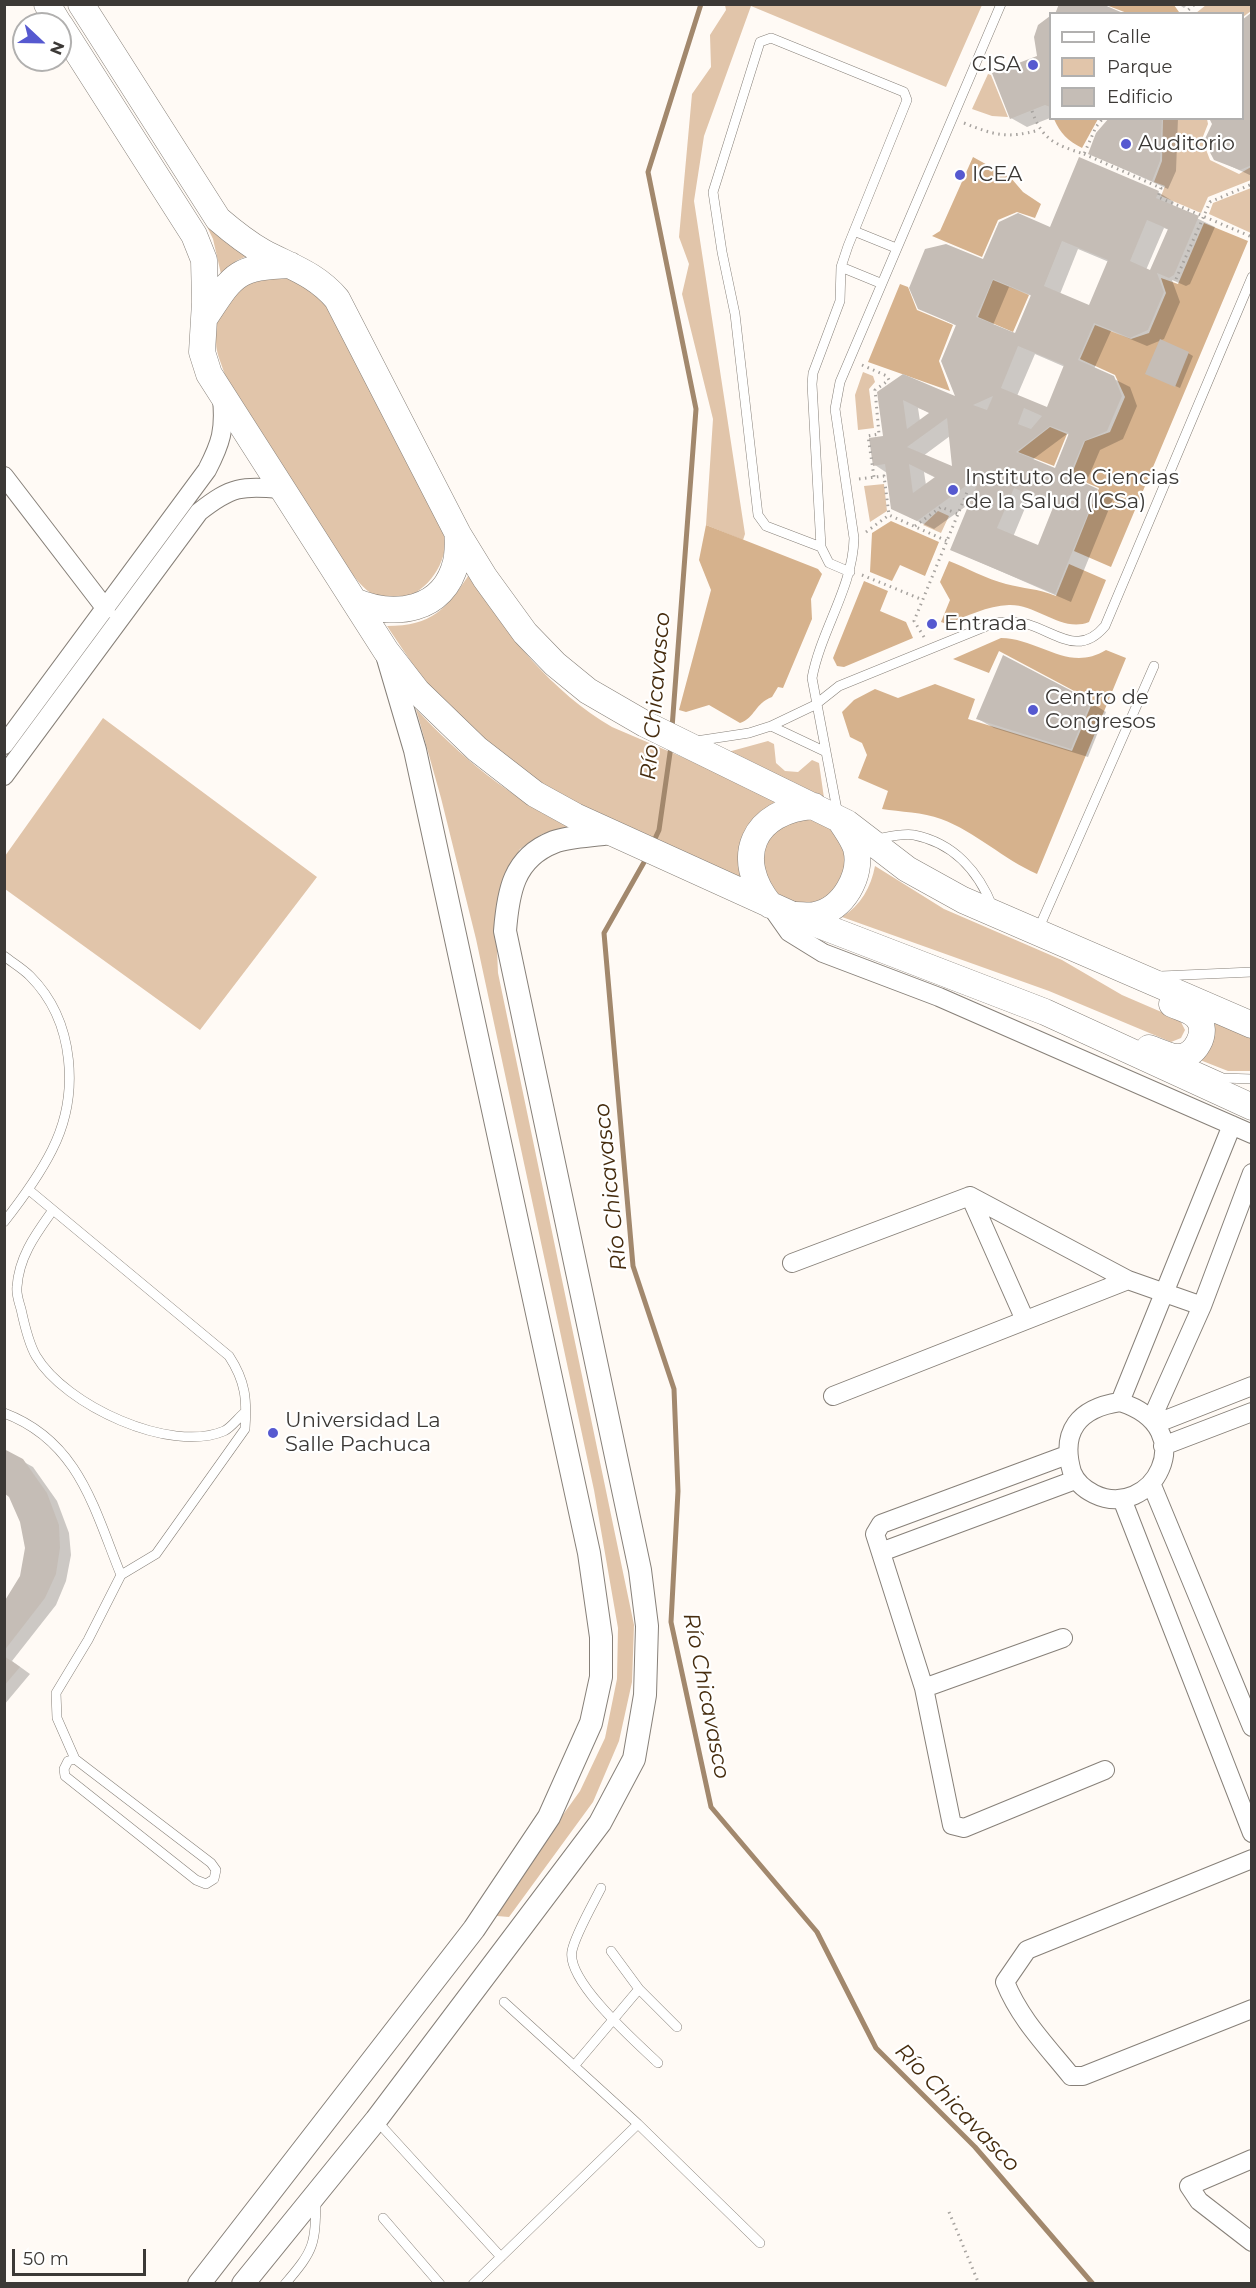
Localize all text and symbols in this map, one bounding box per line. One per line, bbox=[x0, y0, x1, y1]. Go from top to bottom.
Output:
north arrow bbox=[12, 12, 72, 72]
legend bbox=[1049, 12, 1244, 120]
text: Calle bbox=[1107, 26, 1151, 48]
text: N bbox=[46, 39, 69, 58]
place label: CISA bbox=[972, 52, 1021, 78]
text: Parque bbox=[1107, 56, 1172, 78]
marker: CISA bbox=[1026, 58, 1040, 72]
text: Edificio bbox=[1107, 86, 1173, 108]
place label: Auditorio bbox=[1138, 131, 1235, 157]
marker: Auditorio bbox=[1119, 137, 1133, 151]
place label: ICEA bbox=[972, 162, 1022, 188]
marker: ICEA bbox=[953, 168, 967, 182]
place label: Instituto de Ciencias de la Salud (ICSa) bbox=[965, 465, 1179, 515]
marker: Instituto de Ciencias de la Salud (ICSa) bbox=[946, 483, 960, 497]
water label: Río Chicavasco bbox=[636, 611, 676, 781]
place label: Entrada bbox=[944, 611, 1027, 637]
marker: Entrada bbox=[925, 617, 939, 631]
place label: Centro de Congresos bbox=[1045, 685, 1156, 735]
marker: Centro de Congresos bbox=[1026, 703, 1040, 717]
water label: Río Chicavasco bbox=[589, 1102, 633, 1272]
place label: Universidad La Salle Pachuca bbox=[285, 1408, 441, 1458]
marker: Universidad La Salle Pachuca bbox=[266, 1426, 280, 1440]
water label: Río Chicavasco bbox=[677, 1611, 735, 1781]
water label: Río Chicavasco bbox=[889, 2038, 1025, 2178]
scale bar bbox=[15, 2237, 148, 2275]
text: 50 m bbox=[23, 2248, 69, 2270]

